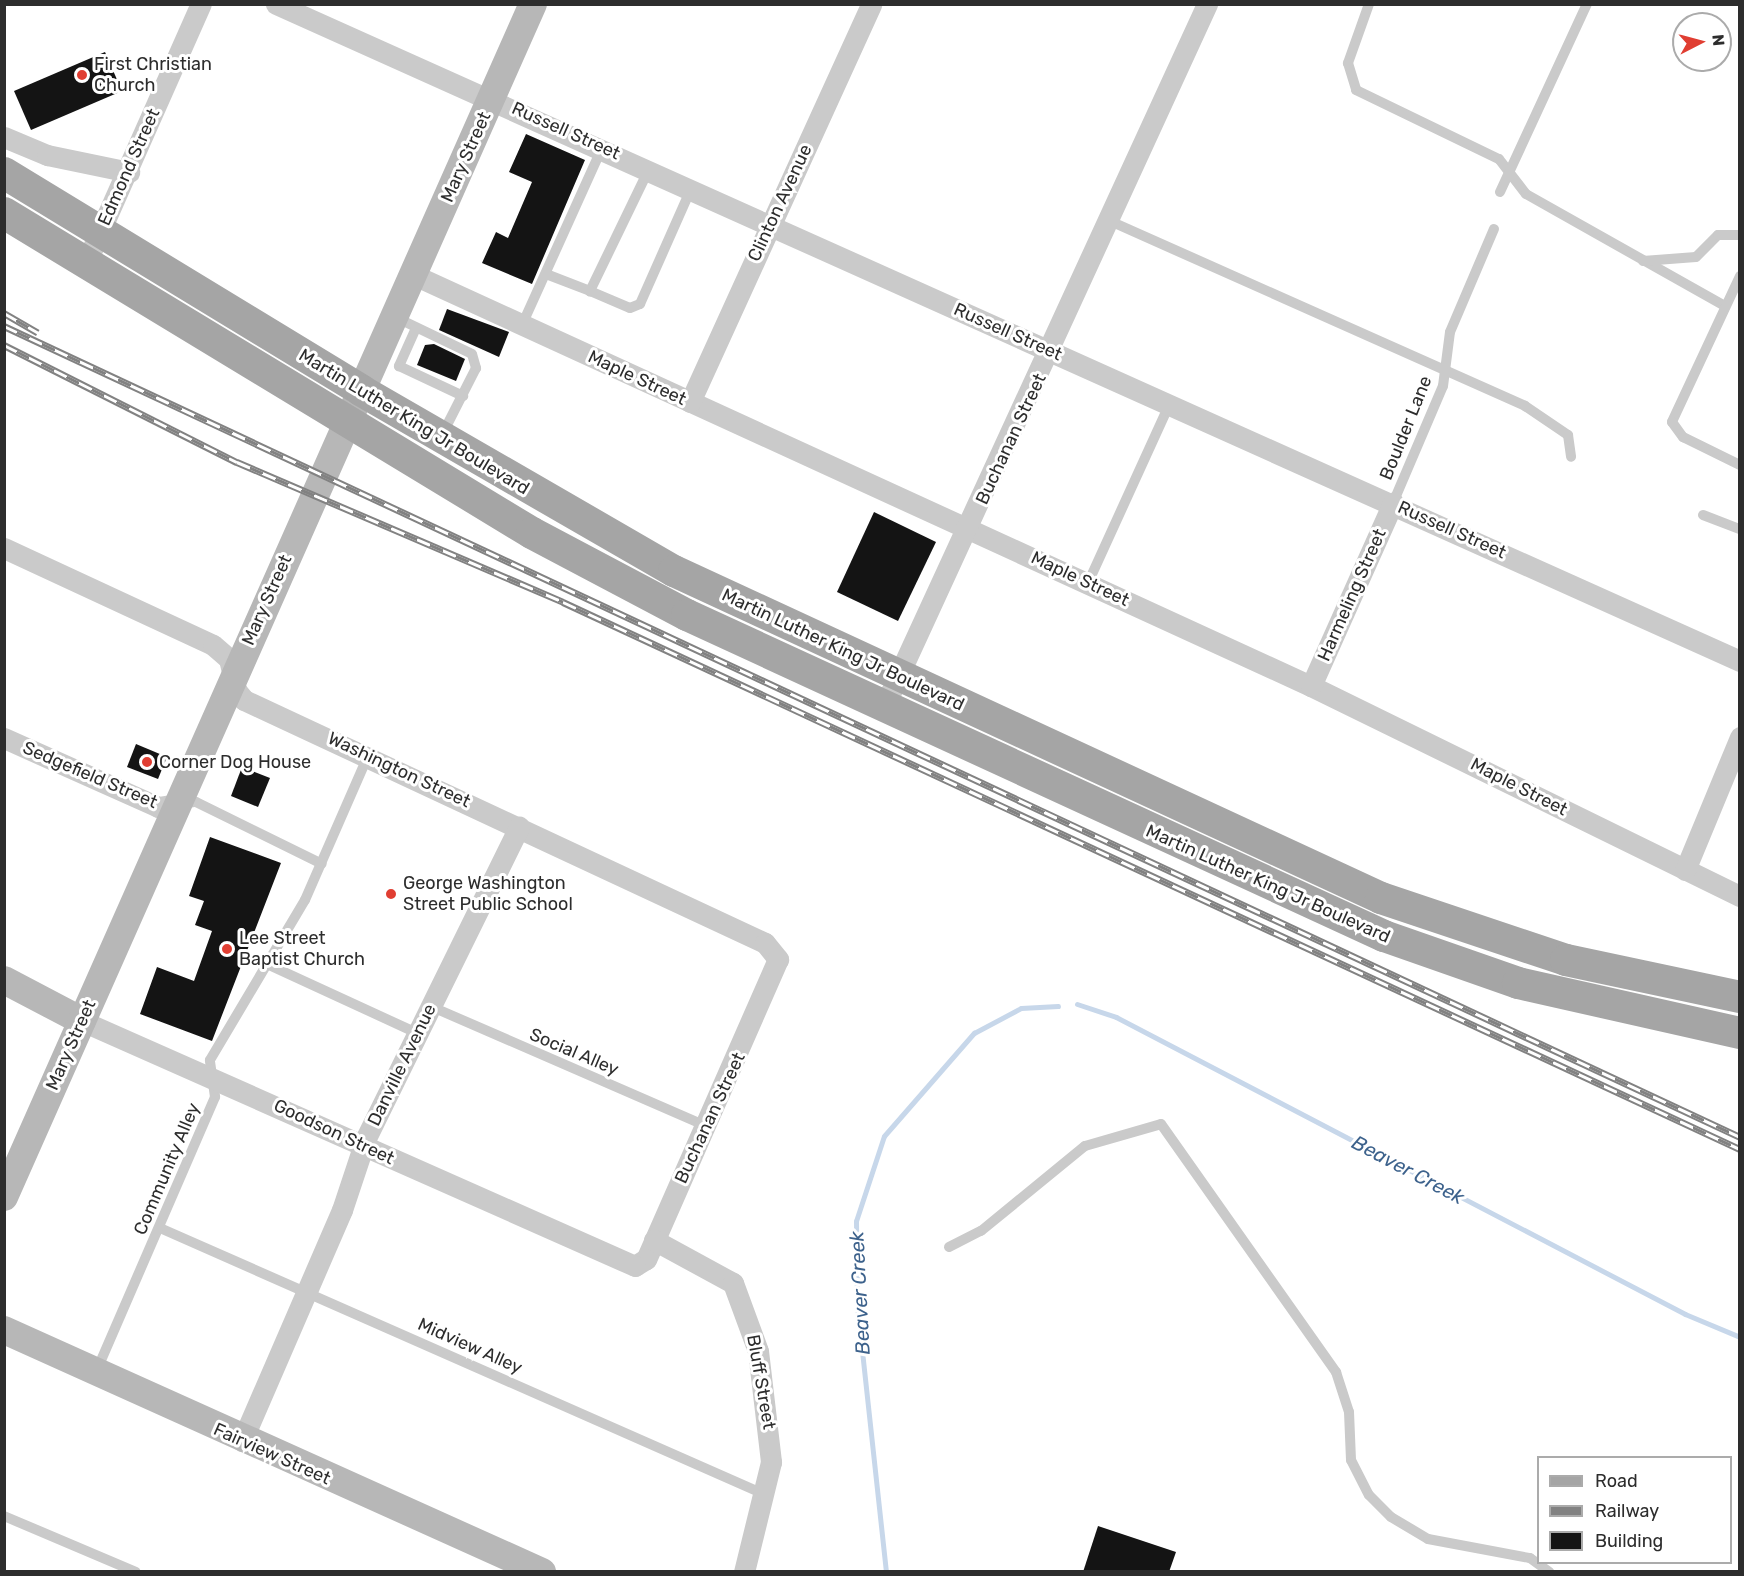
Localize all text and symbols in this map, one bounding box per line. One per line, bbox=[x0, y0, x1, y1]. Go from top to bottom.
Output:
north arrow bbox=[1672, 12, 1732, 72]
text: N bbox=[1708, 34, 1728, 47]
place label: First Christian Church bbox=[94, 54, 212, 97]
marker: First Christian Church bbox=[75, 68, 89, 82]
street label: Russell Street bbox=[509, 97, 623, 165]
street label: Edmond Street bbox=[94, 105, 164, 229]
street label: Mary Street bbox=[436, 108, 496, 206]
street label: Clinton Avenue bbox=[743, 141, 817, 265]
street label: Russell Street bbox=[951, 298, 1065, 366]
street label: Martin Luther King Jr Boulevard bbox=[294, 344, 534, 500]
street label: Maple Street bbox=[584, 346, 690, 410]
street label: Buchanan Street bbox=[971, 370, 1051, 508]
street label: Boulder Lane bbox=[1375, 373, 1437, 483]
street label: Russell Street bbox=[1395, 496, 1509, 564]
street label: Harmeling Street bbox=[1313, 525, 1391, 665]
street label: Maple Street bbox=[1027, 547, 1133, 611]
street label: Mary Street bbox=[237, 551, 297, 649]
street label: Martin Luther King Jr Boulevard bbox=[718, 584, 968, 716]
street label: Washington Street bbox=[324, 727, 474, 813]
street label: Sedgefield Street bbox=[19, 737, 161, 813]
place label: Corner Dog House bbox=[159, 751, 312, 773]
street label: Maple Street bbox=[1467, 753, 1571, 821]
marker: Corner Dog House bbox=[140, 755, 154, 769]
street label: Martin Luther King Jr Boulevard bbox=[1142, 820, 1394, 948]
place label: George Washington Street Public School bbox=[403, 873, 573, 916]
marker: George Washington Street Public School bbox=[384, 887, 398, 901]
place label: Lee Street Baptist Church bbox=[239, 928, 365, 970]
marker: Lee Street Baptist Church bbox=[220, 942, 234, 956]
street label: Mary Street bbox=[41, 996, 101, 1094]
street label: Danville Avenue bbox=[363, 1000, 441, 1130]
street label: Social Alley bbox=[526, 1023, 622, 1081]
street label: Buchanan Street bbox=[670, 1049, 750, 1187]
street label: Goodson Street bbox=[270, 1095, 398, 1169]
street label: Community Alley bbox=[129, 1099, 205, 1239]
water label: Beaver Creek bbox=[1348, 1130, 1468, 1210]
water label: Beaver Creek bbox=[845, 1230, 875, 1356]
street label: Midview Alley bbox=[414, 1313, 526, 1379]
street label: Bluff Street bbox=[742, 1333, 780, 1431]
street label: Fairview Street bbox=[210, 1418, 334, 1490]
legend bbox=[1537, 1456, 1732, 1564]
text: Road bbox=[1595, 1470, 1638, 1492]
text: Railway bbox=[1595, 1500, 1659, 1522]
text: Building bbox=[1595, 1530, 1663, 1552]

